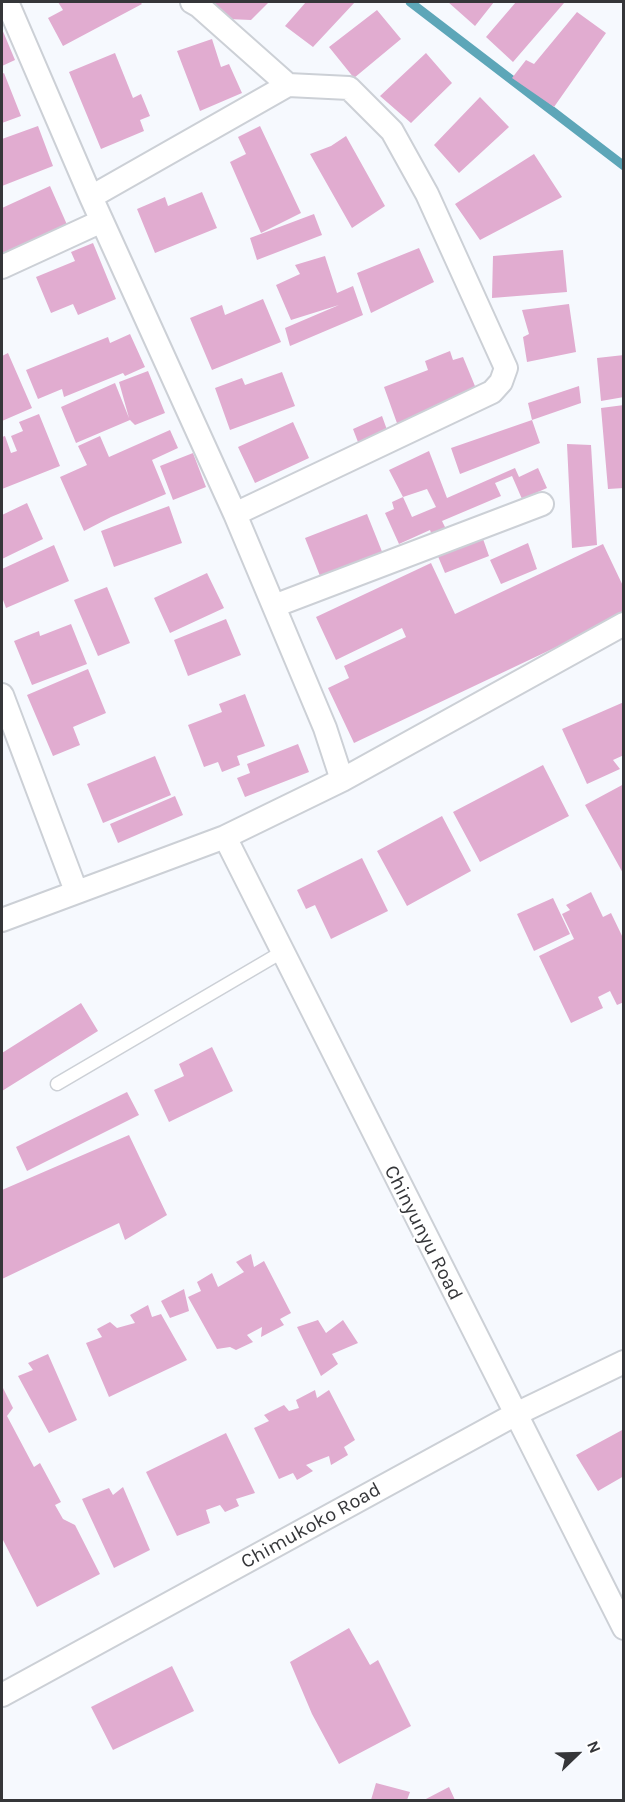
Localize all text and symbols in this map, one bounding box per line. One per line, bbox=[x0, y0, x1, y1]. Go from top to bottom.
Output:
street label: Chinyunyu Road bbox=[379, 1162, 467, 1304]
street label: Chimukoko Road bbox=[237, 1478, 385, 1574]
north arrow bbox=[547, 1724, 607, 1784]
text: N bbox=[583, 1738, 605, 1756]

